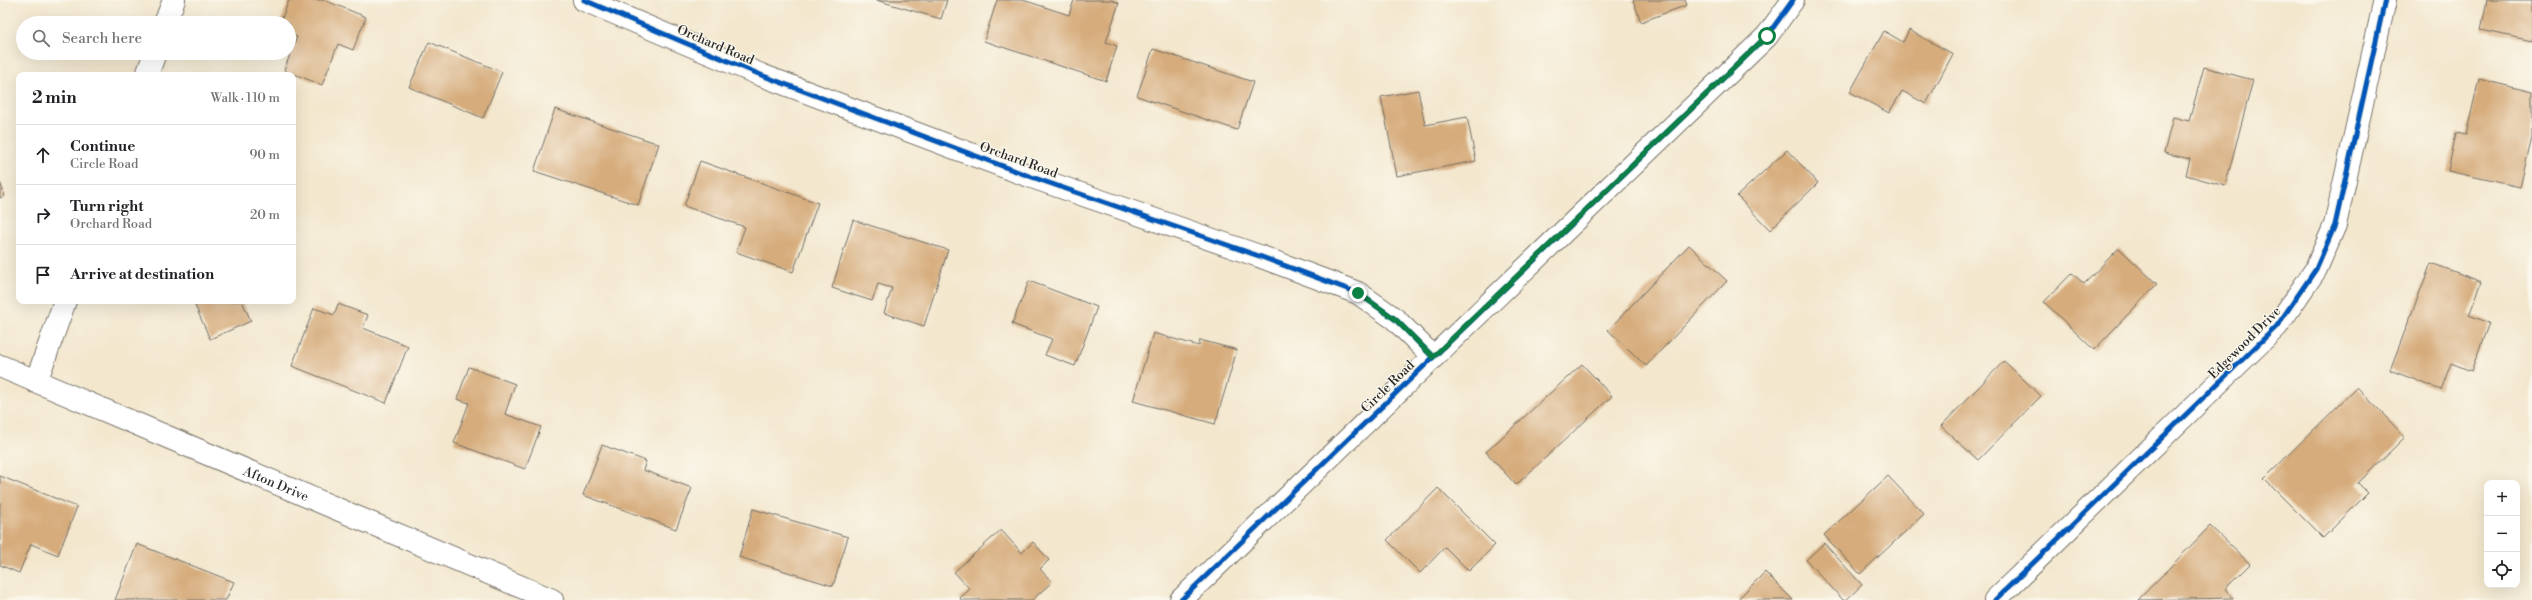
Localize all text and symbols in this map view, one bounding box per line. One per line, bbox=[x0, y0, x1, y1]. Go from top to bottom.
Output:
search box bbox=[16, 16, 296, 60]
street label: Orchard Road bbox=[675, 22, 757, 69]
icon: search bbox=[30, 27, 52, 49]
route start bbox=[1758, 27, 1776, 45]
text: Search here bbox=[62, 29, 142, 48]
text: 2 min bbox=[32, 87, 77, 109]
text: Walk · 110 m bbox=[210, 90, 280, 106]
text: Continue bbox=[70, 137, 135, 156]
street label: Orchard Road bbox=[977, 138, 1061, 182]
icon: ahead bbox=[32, 144, 54, 166]
text: 90 m bbox=[249, 147, 280, 163]
text: Circle Road bbox=[70, 156, 138, 172]
text: Turn right bbox=[70, 197, 144, 216]
icon: right bbox=[32, 204, 54, 226]
text: 20 m bbox=[250, 207, 280, 223]
text: Orchard Road bbox=[70, 216, 152, 232]
icon: arrive bbox=[32, 264, 54, 286]
text: Arrive at destination bbox=[70, 265, 214, 284]
route end bbox=[1349, 284, 1367, 302]
street label: Edgewood Drive bbox=[2205, 303, 2285, 382]
street label: Circle Road bbox=[1358, 357, 1418, 416]
street label: Afton Drive bbox=[240, 463, 311, 505]
map controls bbox=[2484, 480, 2520, 588]
button: + bbox=[2484, 480, 2520, 516]
button: − bbox=[2484, 516, 2520, 552]
button: locate bbox=[2484, 552, 2520, 588]

